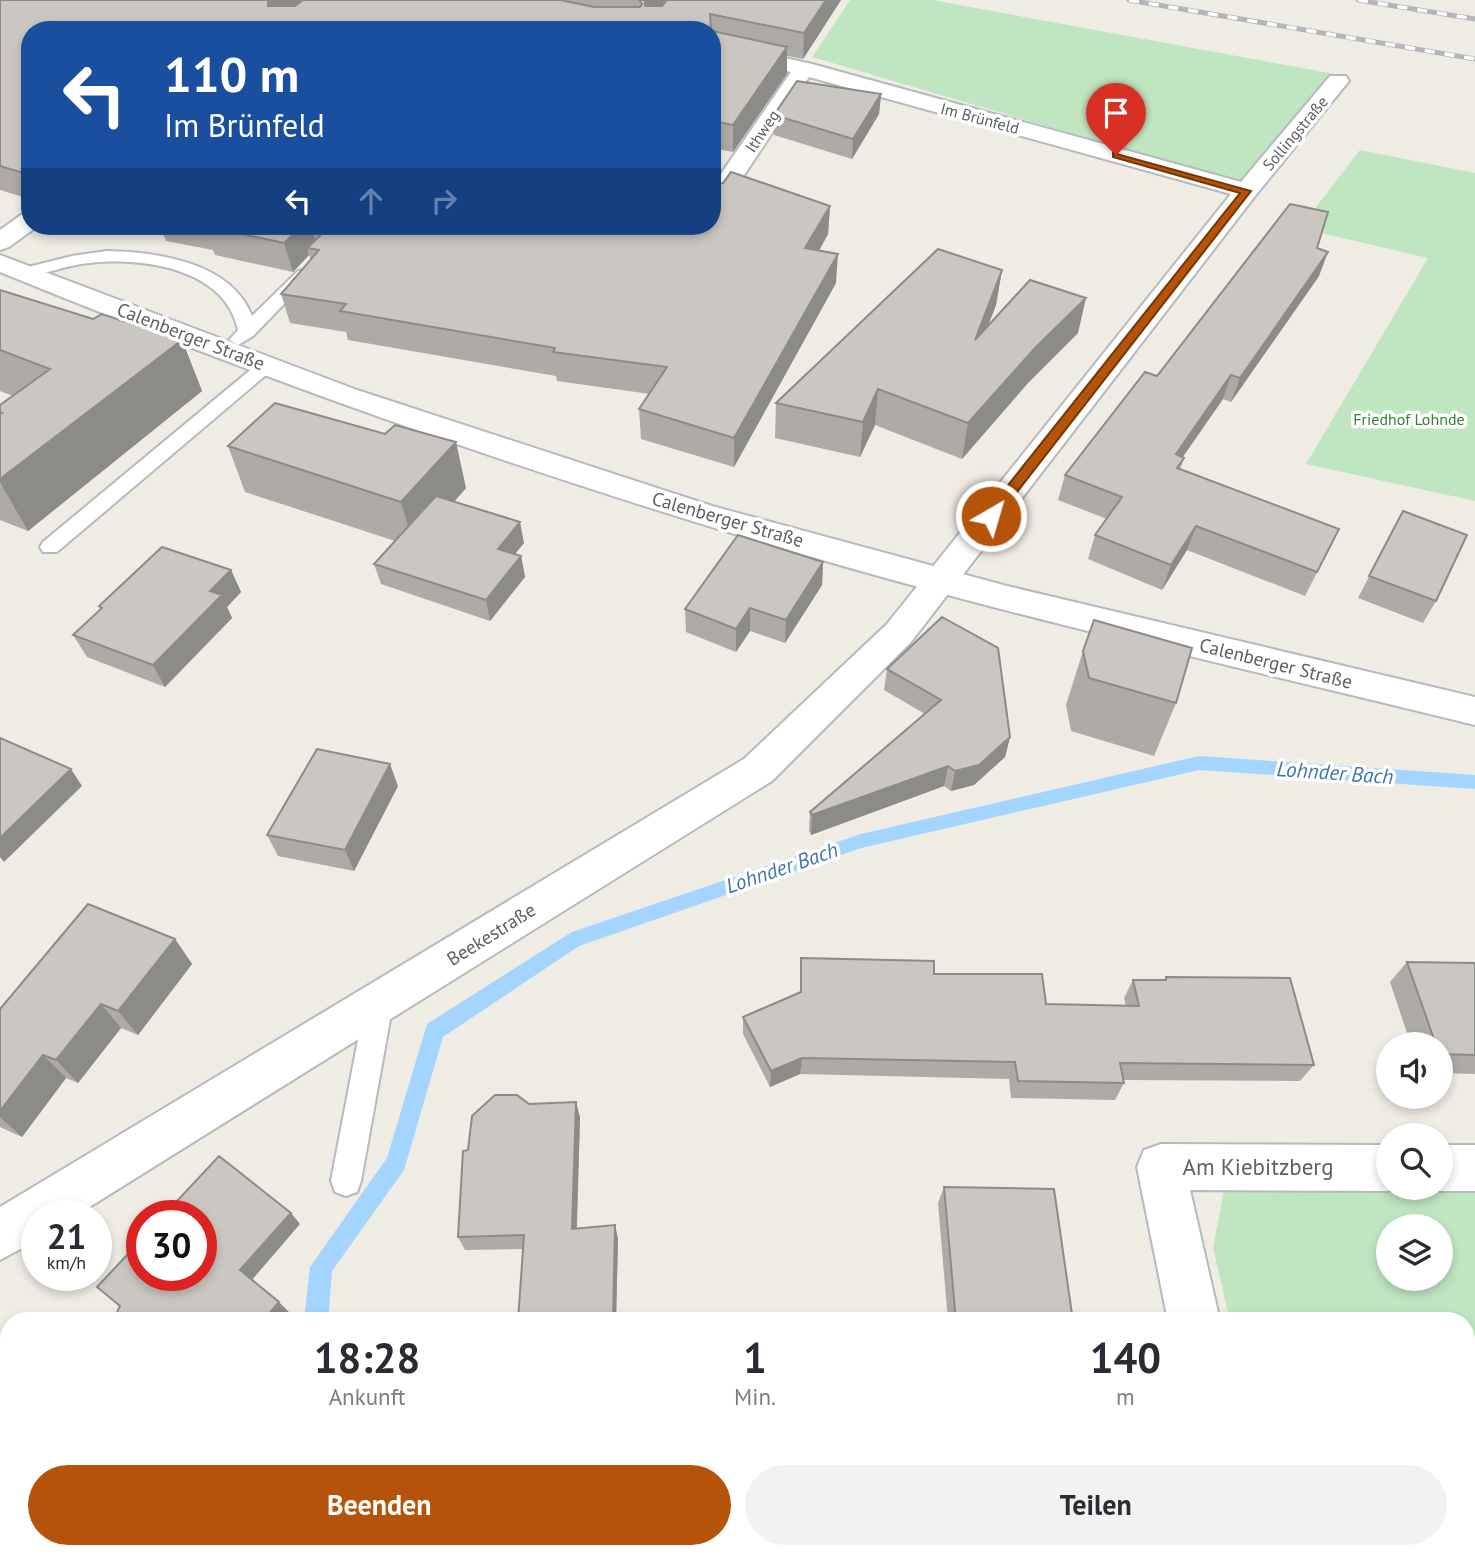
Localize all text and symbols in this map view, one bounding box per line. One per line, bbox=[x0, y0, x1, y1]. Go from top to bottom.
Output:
text: 110 m bbox=[164, 42, 299, 106]
icon: left bbox=[49, 49, 140, 140]
pin bbox=[1086, 83, 1146, 155]
street label: Sollingstraße bbox=[1258, 92, 1332, 174]
icon: arrive bbox=[1097, 94, 1135, 132]
street label: Im Brünfeld bbox=[939, 98, 1021, 138]
text: Im Brünfeld bbox=[164, 104, 325, 146]
street label: Ithweg bbox=[741, 106, 783, 156]
icon: left bbox=[279, 182, 317, 220]
icon: ahead bbox=[352, 182, 390, 220]
icon: right bbox=[425, 182, 463, 220]
street label: Calenberger Straße bbox=[114, 297, 268, 375]
park label: Friedhof Lohnde bbox=[1353, 409, 1465, 429]
position arrow bbox=[954, 479, 1028, 553]
street label: Calenberger Straße bbox=[649, 486, 807, 552]
street label: Calenberger Straße bbox=[1197, 632, 1355, 694]
water label: Lohnder Bach bbox=[1276, 755, 1394, 790]
water label: Lohnder Bach bbox=[722, 836, 841, 899]
street label: Beekestraße bbox=[442, 897, 540, 971]
map controls bbox=[1376, 1032, 1453, 1291]
button: sound bbox=[1376, 1032, 1453, 1109]
button: search bbox=[1376, 1123, 1453, 1200]
street label: Am Kiebitzberg bbox=[1182, 1152, 1334, 1181]
speed limit sign: 30 bbox=[126, 1200, 217, 1291]
text: 21 bbox=[47, 1213, 86, 1259]
button: layers bbox=[1376, 1214, 1453, 1291]
text: km/h bbox=[47, 1251, 86, 1274]
text: 18:28 bbox=[314, 1330, 420, 1385]
text: 1 bbox=[743, 1330, 767, 1385]
text: 140 bbox=[1090, 1330, 1161, 1385]
text: Ankunft bbox=[329, 1382, 405, 1411]
text: Min. bbox=[734, 1382, 776, 1411]
text: m bbox=[1116, 1382, 1135, 1411]
button: Beenden bbox=[28, 1465, 731, 1545]
button: Teilen bbox=[745, 1465, 1447, 1545]

